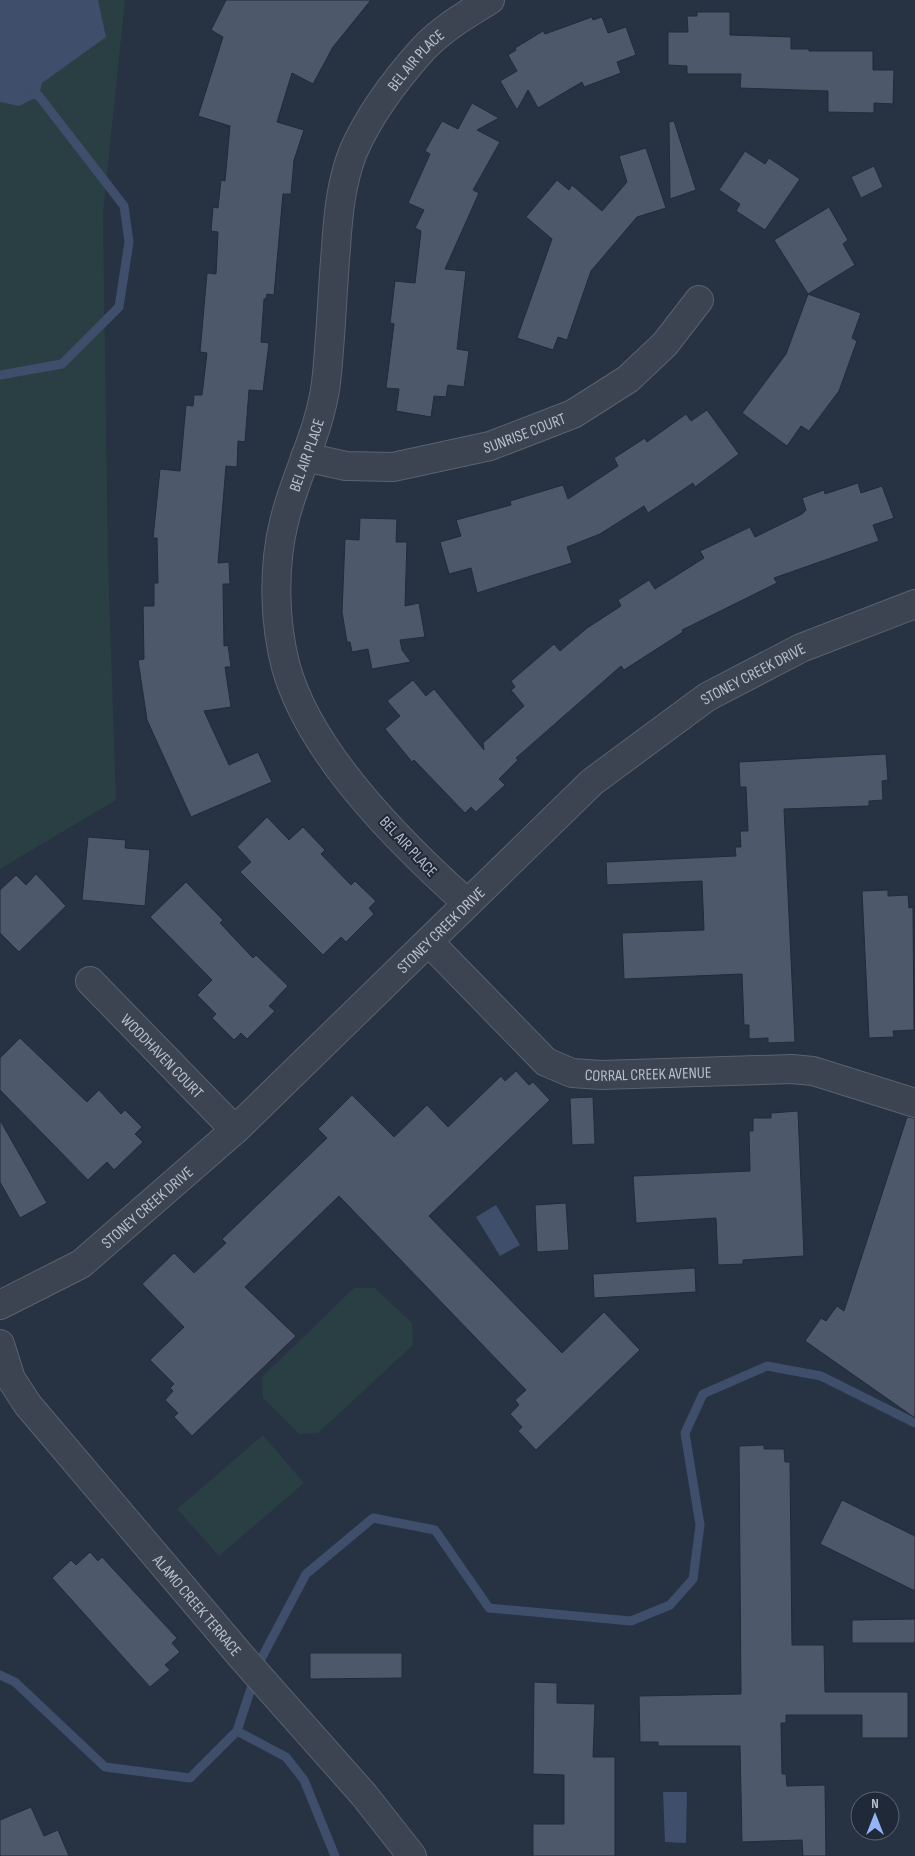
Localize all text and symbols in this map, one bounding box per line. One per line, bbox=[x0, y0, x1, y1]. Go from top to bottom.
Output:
street label: BEL AIR PLACE bbox=[384, 26, 448, 95]
street label: SUNRISE COURT bbox=[482, 410, 569, 458]
street label: BEL AIR PLACE bbox=[286, 417, 329, 494]
street label: STONEY CREEK DRIVE bbox=[697, 639, 809, 710]
street label: BEL AIR PLACE bbox=[375, 813, 441, 881]
street label: STONEY CREEK DRIVE bbox=[394, 884, 490, 978]
street label: WOODHAVEN COURT bbox=[116, 1010, 207, 1103]
street label: CORRAL CREEK AVENUE bbox=[584, 1064, 712, 1086]
street label: STONEY CREEK DRIVE bbox=[98, 1163, 198, 1253]
street label: ALAMO CREEK TERRACE bbox=[148, 1551, 245, 1660]
north arrow bbox=[850, 1791, 900, 1841]
text: N bbox=[871, 1795, 879, 1812]

